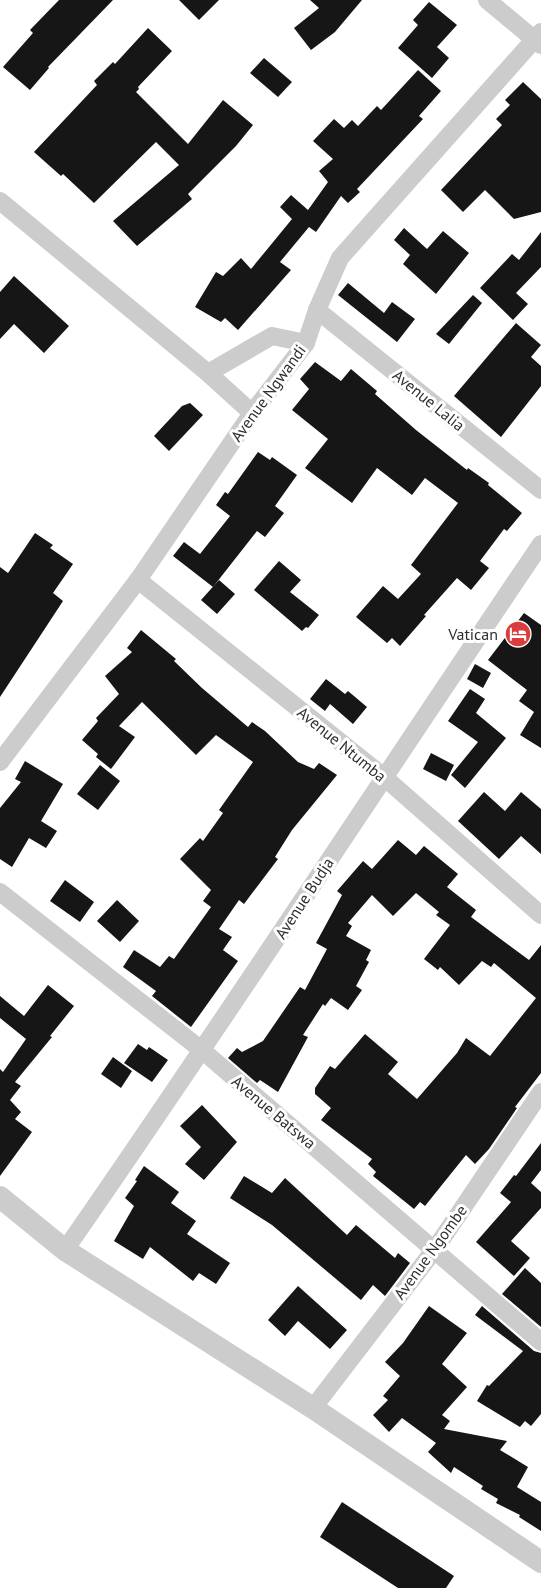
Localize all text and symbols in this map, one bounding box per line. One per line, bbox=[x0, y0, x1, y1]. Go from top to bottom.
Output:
street label: Avenue Ngwandi bbox=[226, 341, 310, 445]
street label: Avenue Lalia bbox=[389, 365, 469, 435]
hotel icon: Vatican bbox=[503, 619, 533, 649]
place label: Vatican bbox=[447, 624, 498, 644]
street label: Avenue Ntumba bbox=[293, 702, 391, 786]
street label: Avenue Budja bbox=[270, 854, 338, 942]
street label: Avenue Batswa bbox=[228, 1071, 320, 1153]
street label: Avenue Ngombe bbox=[389, 1201, 471, 1303]

